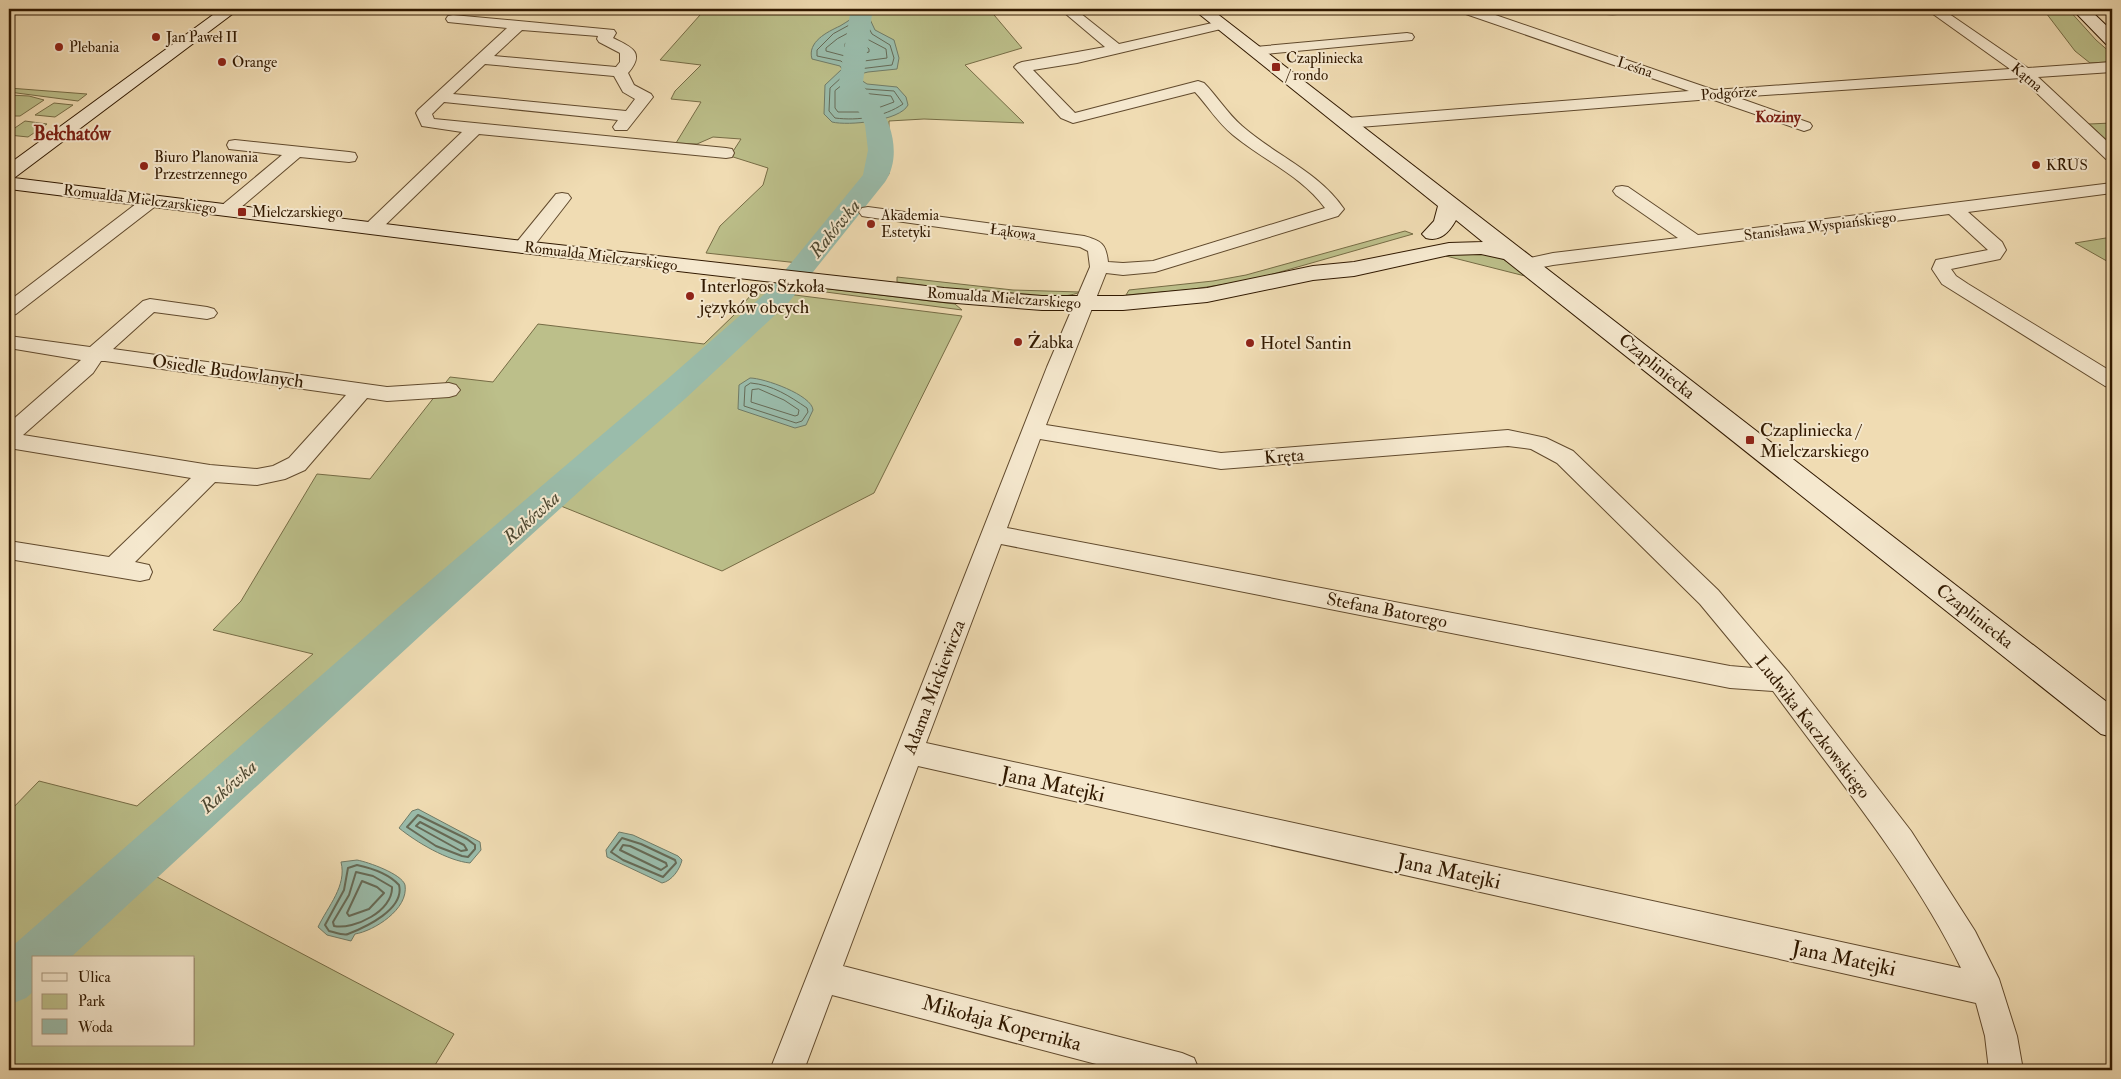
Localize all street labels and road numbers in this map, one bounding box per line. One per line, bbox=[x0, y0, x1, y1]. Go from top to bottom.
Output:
street label: Leśna bbox=[1615, 53, 1656, 83]
street label: Kątna bbox=[2007, 59, 2047, 97]
street label: Podgórze bbox=[1700, 82, 1758, 105]
street label: Romualda Mielczarskiego bbox=[62, 181, 218, 218]
street label: Stanisława Wyspiańskiego bbox=[1743, 208, 1897, 246]
street label: Łąkowa bbox=[989, 220, 1038, 245]
street label: Romualda Mielczarskiego bbox=[523, 238, 679, 275]
street label: Romualda Mielczarskiego bbox=[926, 284, 1082, 313]
street label: Czapliniecka bbox=[1614, 328, 1700, 405]
street label: Osiedle Budowlanych bbox=[151, 349, 306, 394]
street label: Kręta bbox=[1263, 443, 1306, 470]
street label: Czapliniecka bbox=[1931, 579, 2019, 654]
street label: Stefana Batorego bbox=[1325, 588, 1450, 634]
street label: Adama Mickiewicza bbox=[898, 616, 971, 759]
street label: Ludwika Kaczkowskiego bbox=[1750, 651, 1876, 804]
street label: Jana Matejki bbox=[998, 760, 1108, 809]
street label: Jana Matejki bbox=[1394, 847, 1504, 896]
street label: Jana Matejki bbox=[1789, 934, 1899, 983]
street label: Mikołaja Kopernika bbox=[919, 989, 1085, 1058]

